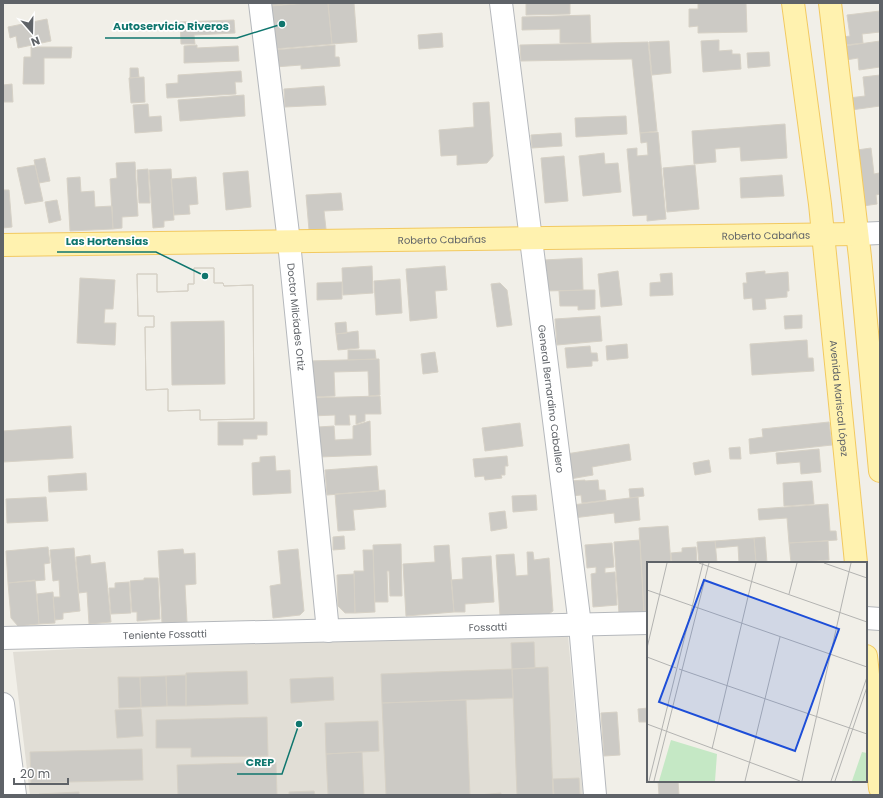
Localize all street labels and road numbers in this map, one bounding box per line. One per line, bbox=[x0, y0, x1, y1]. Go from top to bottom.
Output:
street label: Roberto Cabañas bbox=[722, 228, 810, 244]
street label: Roberto Cabañas bbox=[398, 232, 486, 248]
street label: Doctor Milcíades Ortiz bbox=[283, 262, 309, 372]
street label: General Bernardino Caballero bbox=[534, 324, 568, 474]
street label: Avenida Mariscal López bbox=[826, 339, 852, 458]
street label: Fossatti bbox=[468, 619, 507, 635]
street label: Teniente Fossatti bbox=[123, 626, 207, 643]

